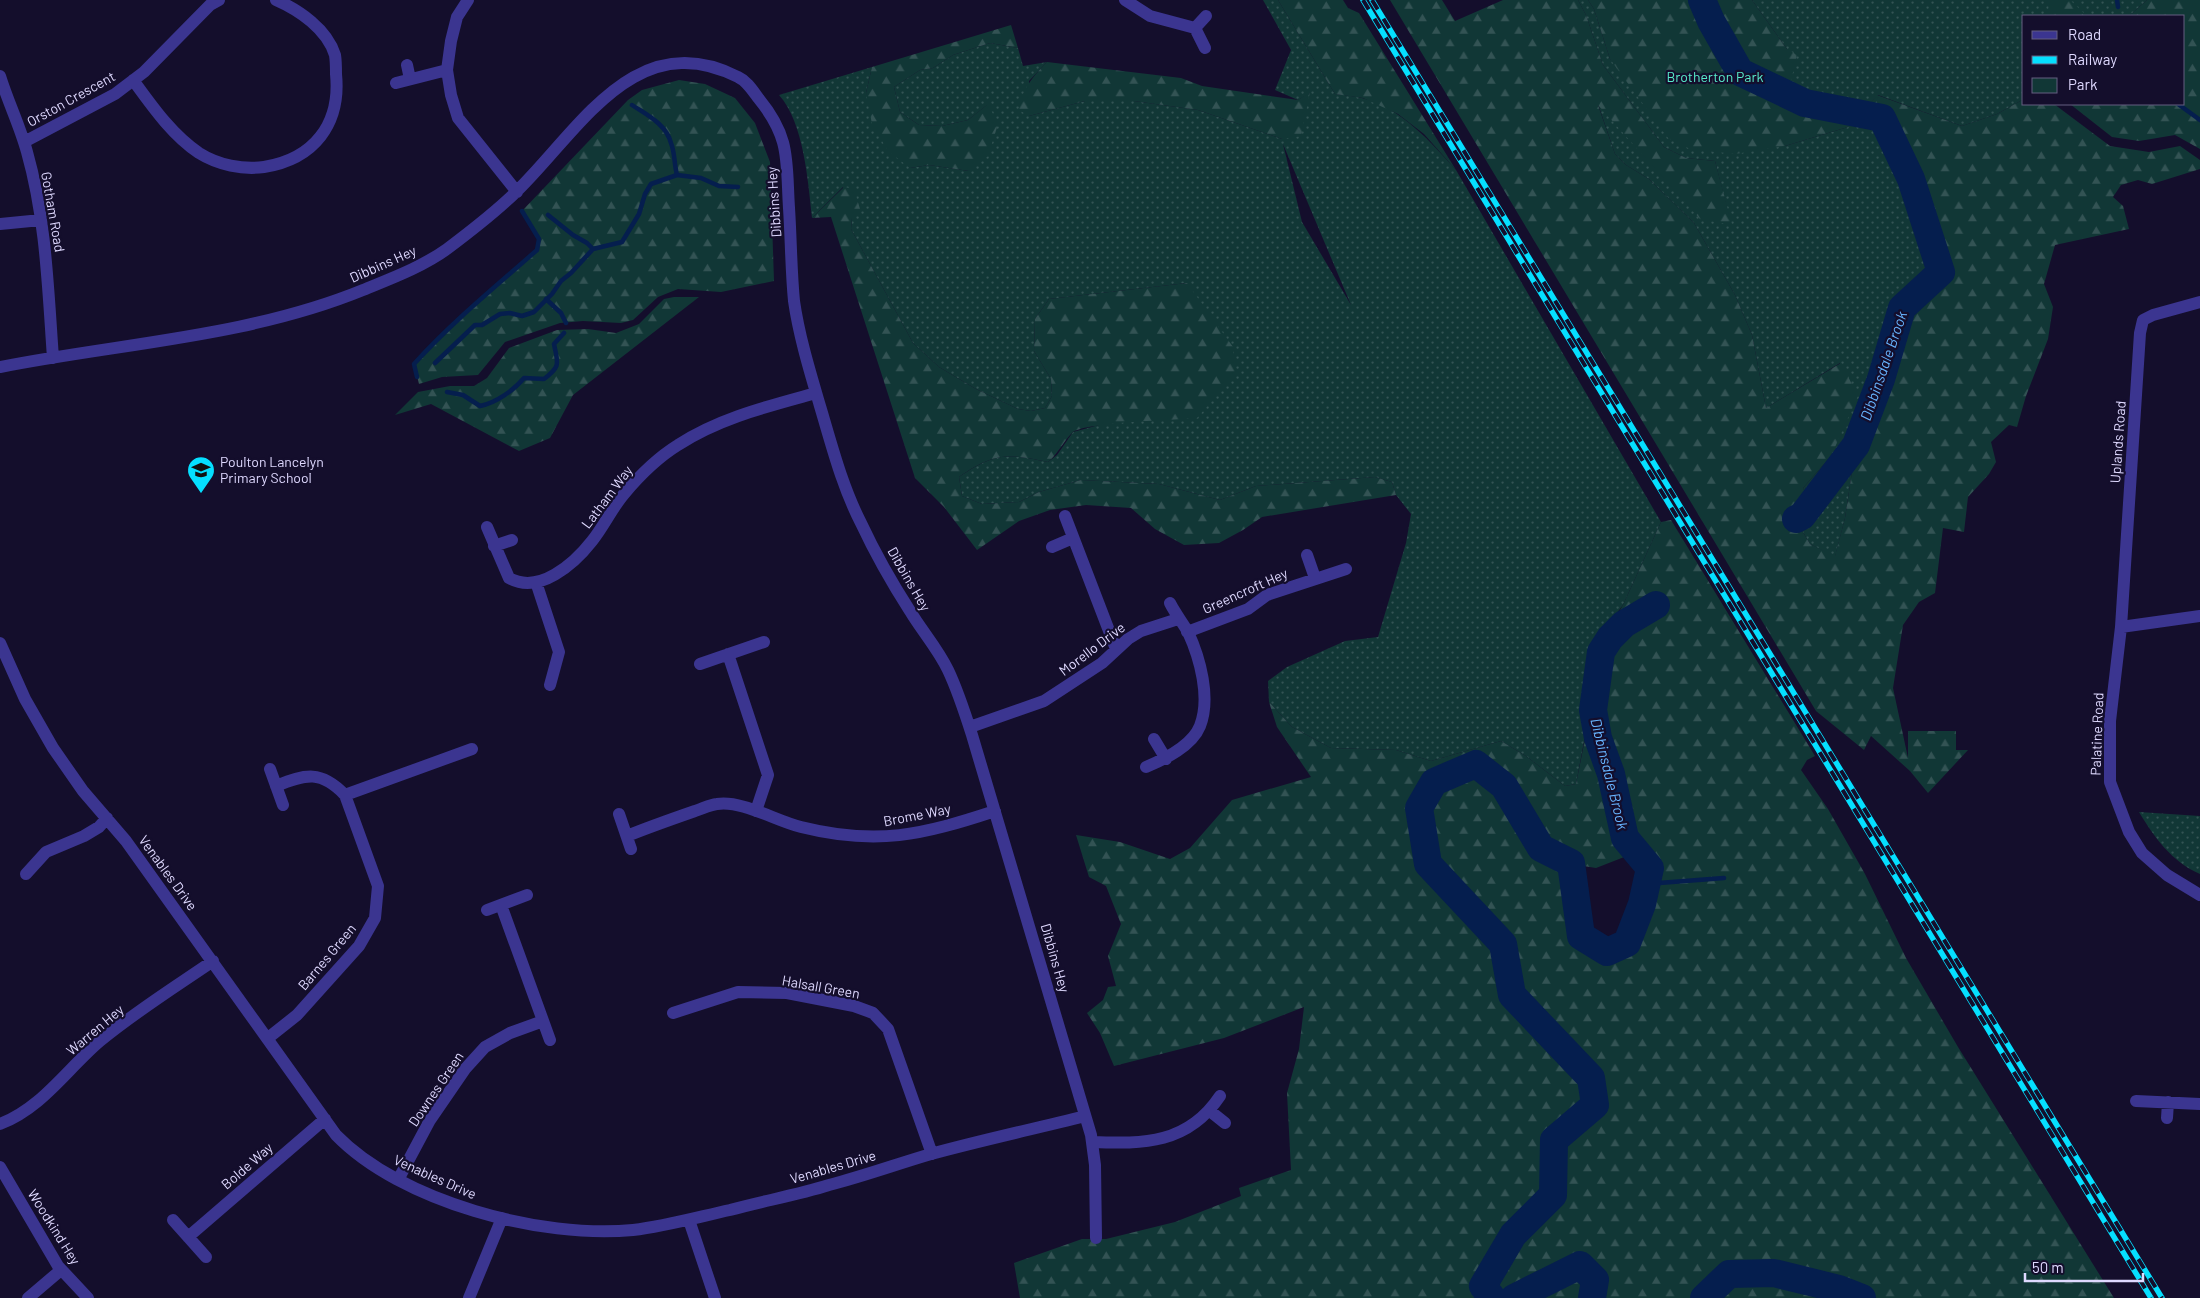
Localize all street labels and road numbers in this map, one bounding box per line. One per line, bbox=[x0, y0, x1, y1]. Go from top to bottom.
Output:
street label: Orston Crescent bbox=[24, 67, 118, 130]
street label: Dibbins Hey bbox=[763, 165, 784, 238]
street label: Gotham Road bbox=[38, 170, 69, 253]
street label: Dibbins Hey bbox=[347, 241, 419, 286]
street label: Uplands Road bbox=[2106, 400, 2129, 484]
street label: Latham Way bbox=[577, 461, 636, 532]
street label: Dibbins Hey bbox=[884, 544, 935, 614]
street label: Greencroft Hey bbox=[1199, 564, 1291, 617]
street label: Morello Drive bbox=[1055, 618, 1128, 679]
street label: Palatine Road bbox=[2087, 692, 2106, 776]
street label: Brome Way bbox=[882, 800, 953, 829]
street label: Venables Drive bbox=[135, 832, 201, 914]
street label: Barnes Green bbox=[294, 920, 359, 993]
street label: Dibbins Hey bbox=[1038, 921, 1074, 995]
street label: Halsall Green bbox=[781, 971, 861, 1002]
street label: Warren Hey bbox=[63, 1000, 127, 1058]
street label: Downes Green bbox=[404, 1048, 467, 1129]
street label: Bolde Way bbox=[217, 1138, 276, 1193]
street label: Venables Drive bbox=[788, 1146, 878, 1187]
street label: Venables Drive bbox=[391, 1151, 479, 1202]
street label: Woodkind Hey bbox=[24, 1186, 85, 1268]

